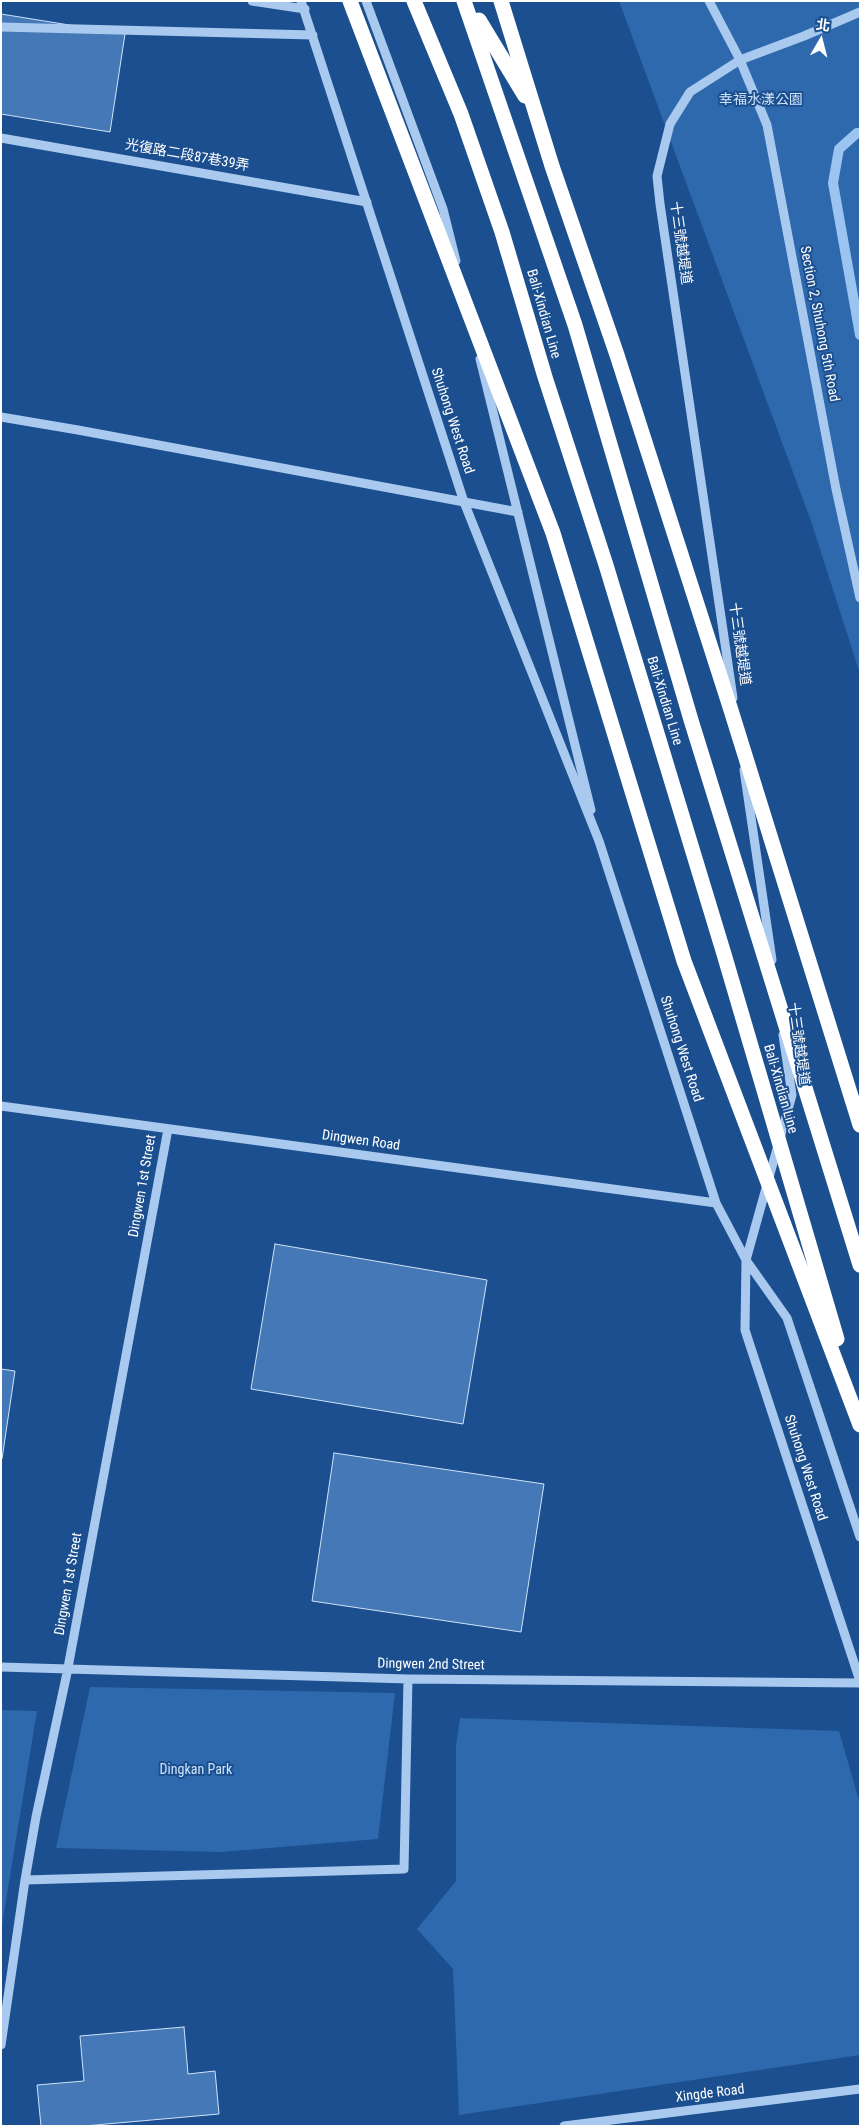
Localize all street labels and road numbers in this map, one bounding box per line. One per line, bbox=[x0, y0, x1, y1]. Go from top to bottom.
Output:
street label: 光復路二段87巷39弄 bbox=[124, 137, 250, 175]
street label: 十三號越堤道 bbox=[666, 200, 694, 286]
street label: Section 2, Shuhong 5th Road bbox=[796, 245, 842, 403]
street label: Bali-Xindian Line bbox=[522, 267, 564, 361]
street label: Shuhong West Road bbox=[427, 366, 477, 476]
street label: 十三號越堤道 bbox=[725, 601, 753, 687]
street label: Bali-Xindian Line bbox=[643, 655, 685, 747]
street label: Shuhong West Road bbox=[656, 994, 706, 1104]
street label: 十三號越堤道 bbox=[784, 1001, 812, 1087]
street label: Bali-Xindian Line bbox=[759, 1042, 801, 1136]
street label: Dingwen Road bbox=[321, 1127, 401, 1155]
street label: Dingwen 1st Street bbox=[126, 1133, 160, 1239]
street label: Shuhong West Road bbox=[780, 1413, 830, 1523]
street label: Dingwen 1st Street bbox=[52, 1531, 86, 1637]
street label: Dingwen 2nd Street bbox=[377, 1656, 485, 1674]
street label: Xingde Road bbox=[675, 2081, 745, 2107]

